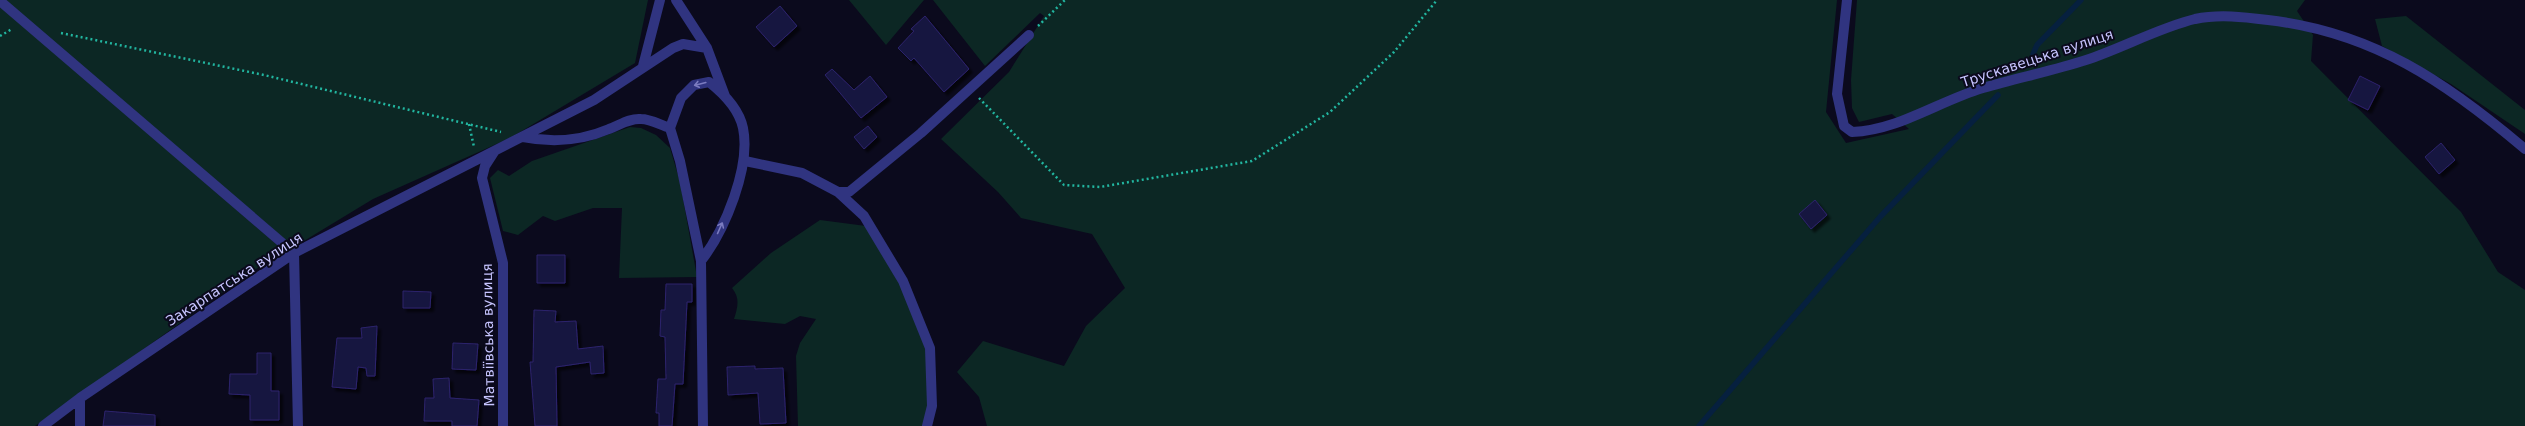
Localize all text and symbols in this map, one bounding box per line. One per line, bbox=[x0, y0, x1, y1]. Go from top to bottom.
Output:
street label: Трускавецька вулиця bbox=[1958, 26, 2115, 91]
one-way arrow bbox=[693, 81, 706, 88]
one-way arrow bbox=[717, 222, 724, 234]
street label: Закарпатська вулиця bbox=[163, 229, 305, 329]
street label: Матвіївська вулиця bbox=[479, 263, 497, 407]

